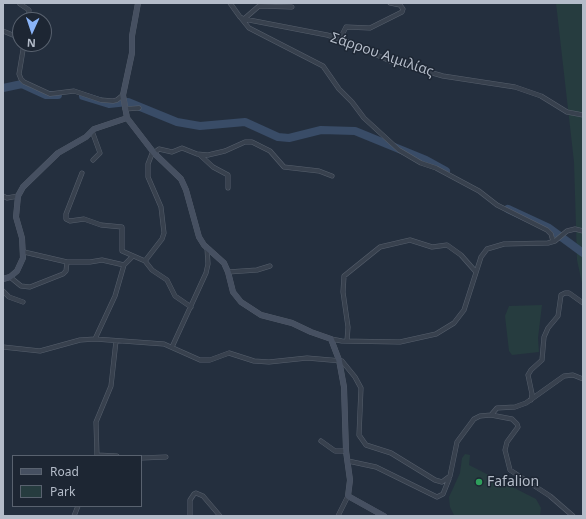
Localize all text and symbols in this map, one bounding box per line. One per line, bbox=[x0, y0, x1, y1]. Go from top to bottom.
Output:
north arrow bbox=[12, 12, 52, 52]
street label: Σάρρου Αιμιλίας bbox=[328, 29, 436, 81]
text: N bbox=[27, 36, 36, 51]
legend bbox=[12, 455, 142, 507]
text: Road bbox=[50, 463, 79, 480]
place label: Fafalion bbox=[487, 474, 539, 490]
marker: Fafalion bbox=[474, 477, 484, 487]
text: Park bbox=[50, 483, 75, 500]

